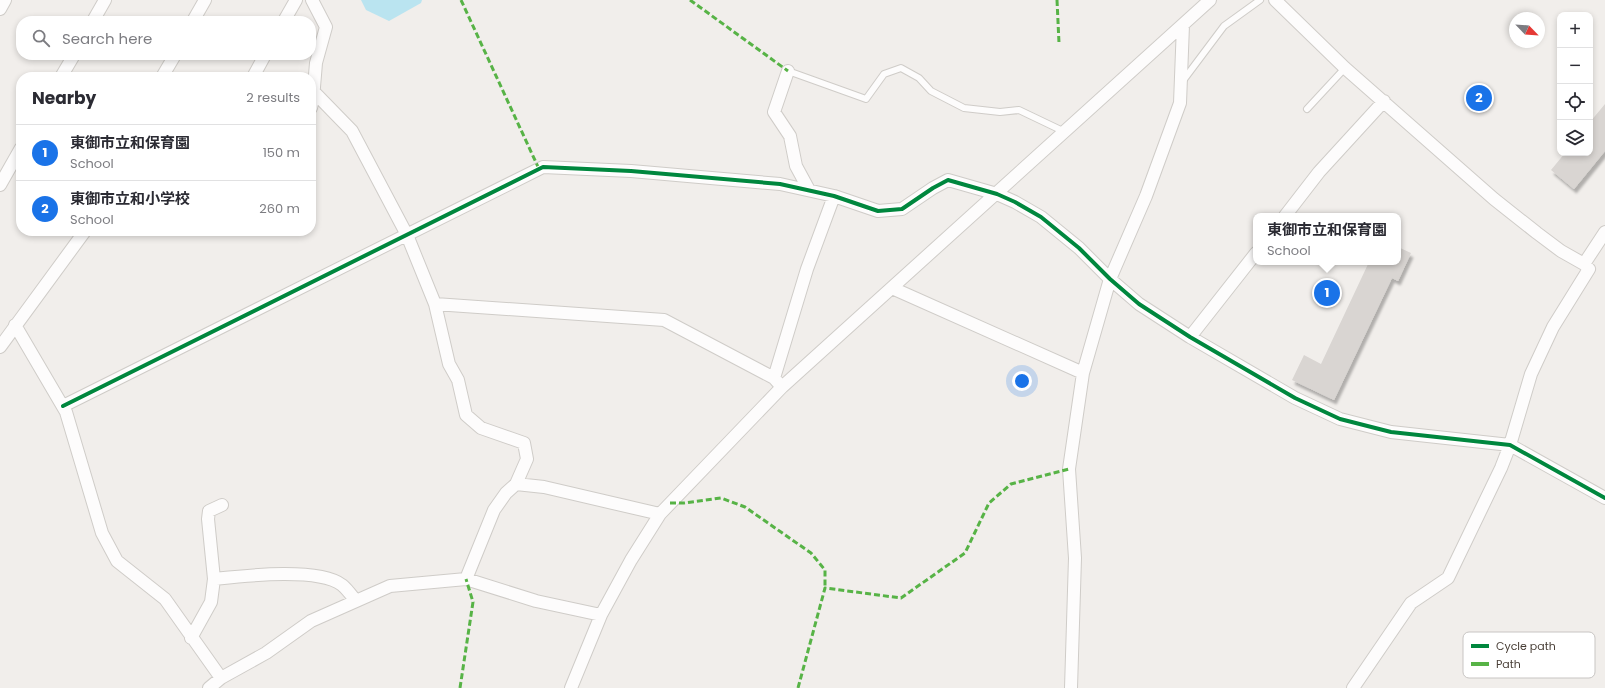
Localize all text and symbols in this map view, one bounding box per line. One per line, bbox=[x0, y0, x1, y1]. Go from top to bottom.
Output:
north arrow bbox=[1509, 12, 1545, 48]
map controls bbox=[1557, 12, 1593, 156]
button: + bbox=[1557, 12, 1593, 48]
search box bbox=[16, 16, 316, 60]
icon: search bbox=[30, 27, 52, 49]
text: Search here bbox=[62, 28, 152, 49]
button: − bbox=[1557, 48, 1593, 84]
pin: 2 bbox=[1466, 83, 1492, 113]
button: locate bbox=[1557, 84, 1593, 120]
text: Nearby bbox=[32, 86, 96, 110]
text: 2 results bbox=[246, 88, 300, 107]
button: layers bbox=[1557, 120, 1593, 156]
text: 東御市立和保育園 bbox=[70, 132, 190, 153]
text: 1 bbox=[43, 143, 47, 162]
text: 150 m bbox=[263, 143, 300, 162]
text: School bbox=[70, 154, 114, 173]
text: 東御市立和小学校 bbox=[70, 188, 190, 209]
text: 2 bbox=[41, 199, 49, 218]
text: 260 m bbox=[259, 199, 300, 218]
text: School bbox=[70, 210, 114, 229]
popup bbox=[1253, 213, 1401, 265]
text: 東御市立和保育園 bbox=[1267, 219, 1387, 240]
text: School bbox=[1267, 241, 1311, 260]
pin: 1 bbox=[1314, 278, 1340, 308]
your location bbox=[1012, 371, 1032, 391]
legend bbox=[1463, 632, 1595, 678]
text: Cycle path bbox=[1496, 638, 1556, 654]
text: Path bbox=[1496, 656, 1521, 672]

